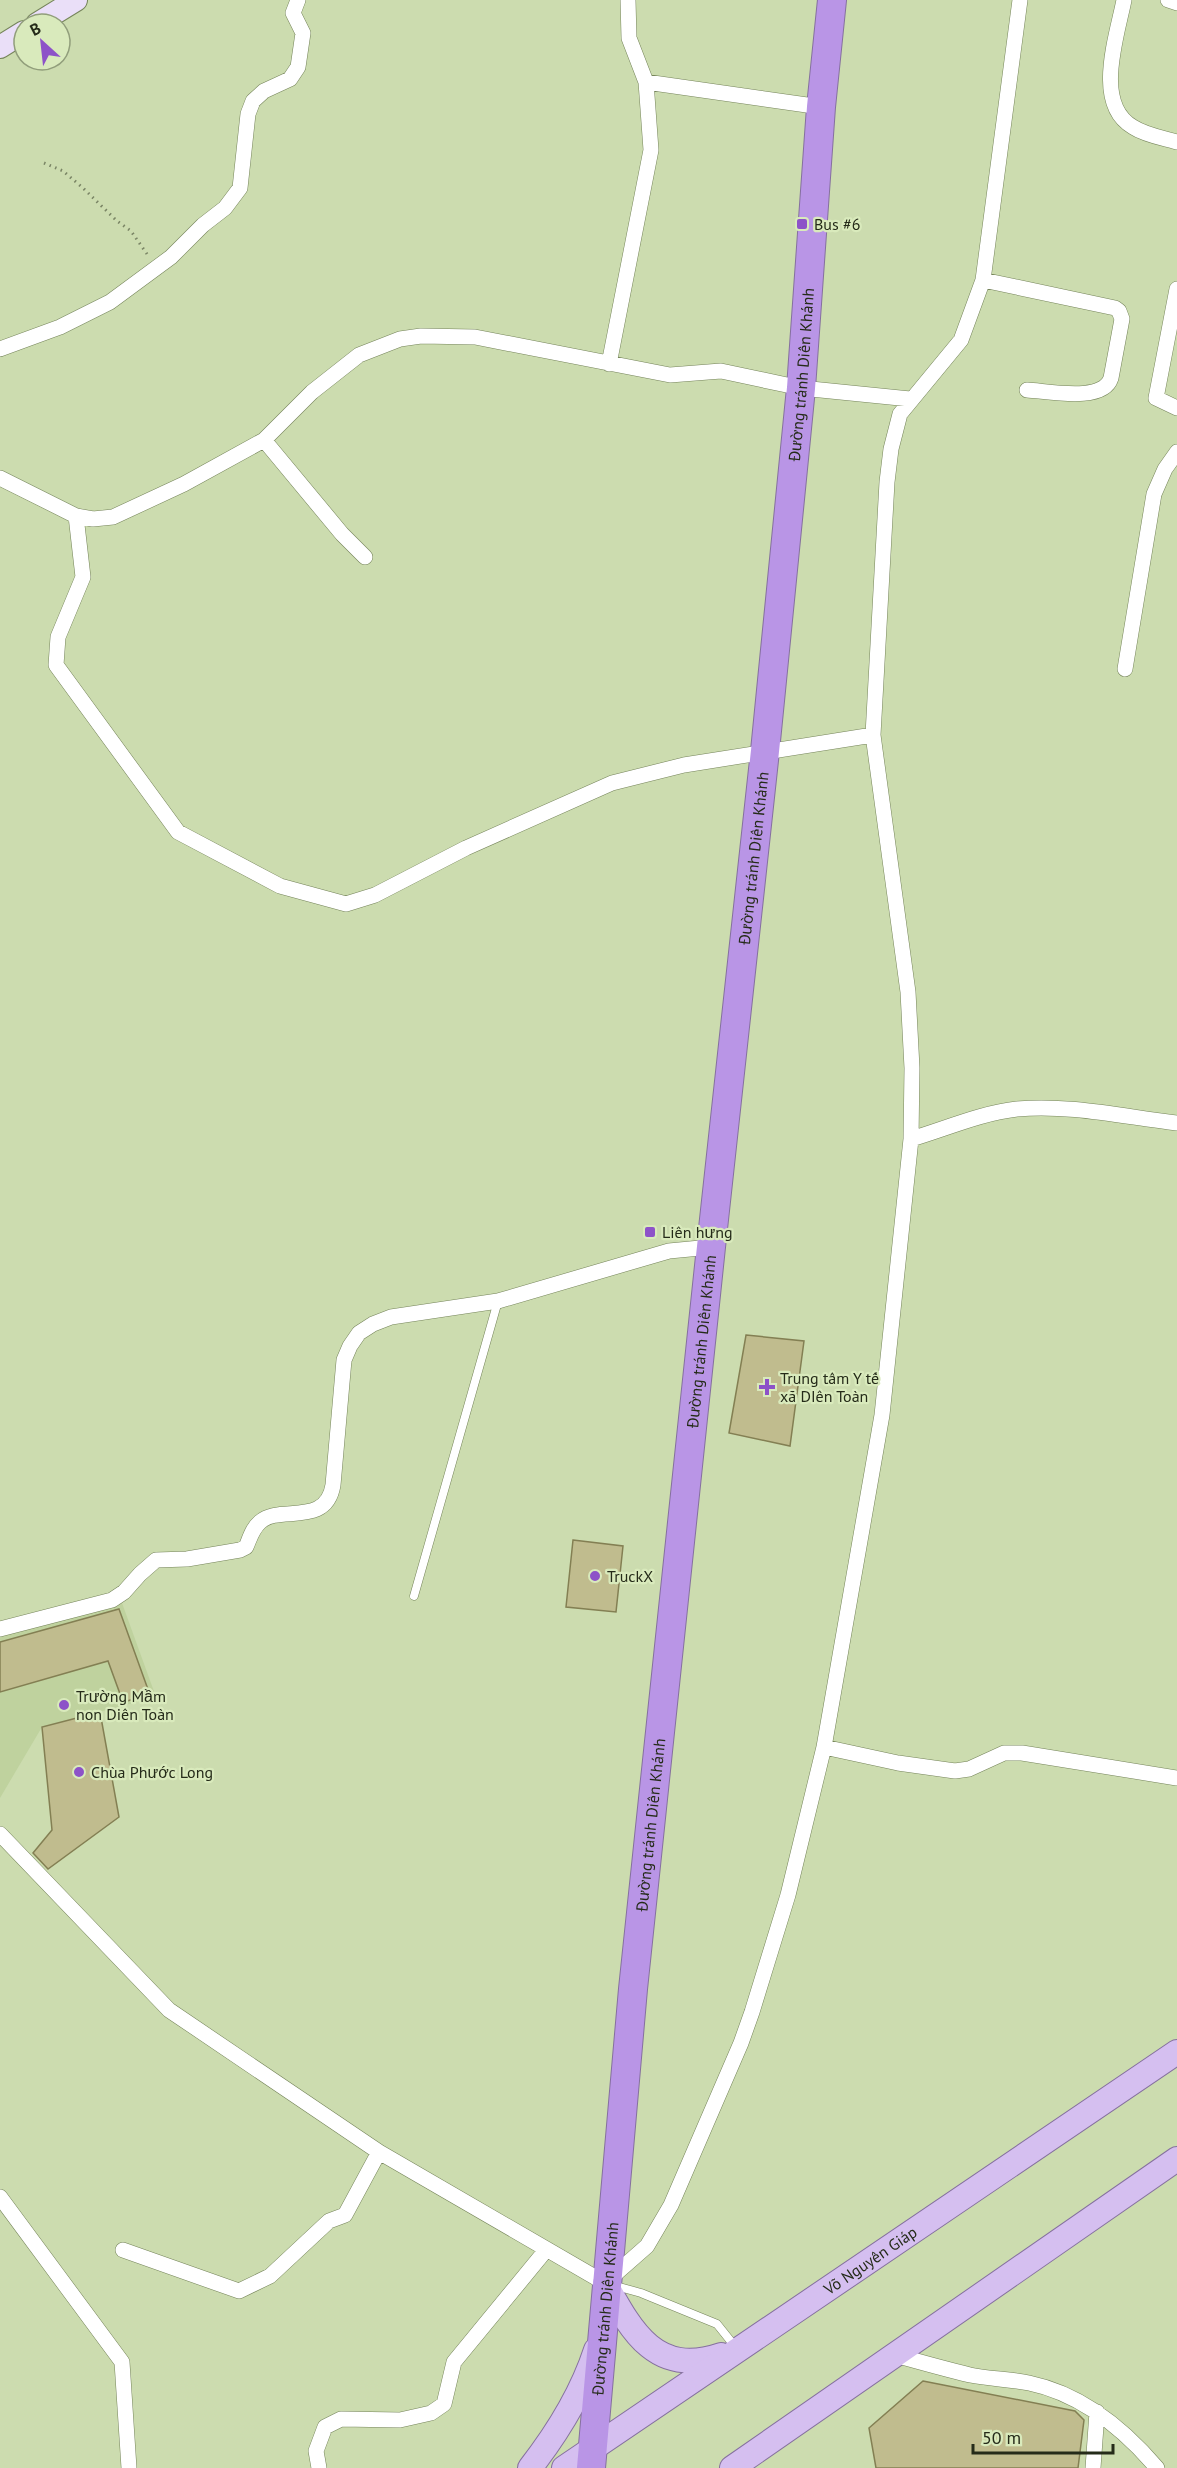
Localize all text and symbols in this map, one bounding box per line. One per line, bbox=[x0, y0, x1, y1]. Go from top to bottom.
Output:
north arrow bbox=[12, 12, 72, 72]
text: B bbox=[26, 18, 44, 40]
place label: Bus #6 bbox=[814, 214, 860, 234]
marker: Bus #6 bbox=[795, 217, 809, 231]
street label: Đường tránh Diên Khánh bbox=[784, 287, 818, 463]
street label: Đường tránh Diên Khánh bbox=[734, 771, 773, 947]
place label: Liên hưng bbox=[662, 1222, 733, 1242]
marker: Liên hưng bbox=[643, 1225, 657, 1239]
street label: Đường tránh Diên Khánh bbox=[682, 1254, 720, 1430]
place label: Trung tâm Y tế xã DIên Toàn bbox=[780, 1368, 879, 1406]
marker: Trung tâm Y tế xã DIên Toàn bbox=[758, 1378, 776, 1396]
place label: TruckX bbox=[607, 1566, 653, 1586]
marker: TruckX bbox=[588, 1569, 602, 1583]
place label: Trường Mầm non Diên Toàn bbox=[76, 1686, 174, 1724]
marker: Trường Mầm non Diên Toàn bbox=[57, 1698, 71, 1712]
street label: Đường tránh Diên Khánh bbox=[631, 1737, 669, 1913]
place label: Chùa Phước Long bbox=[91, 1762, 213, 1782]
marker: Chùa Phước Long bbox=[72, 1765, 86, 1779]
street label: Đường tránh Diên Khánh bbox=[587, 2221, 623, 2397]
street label: Võ Nguyên Giáp bbox=[819, 2222, 921, 2299]
scale bar bbox=[973, 2417, 1112, 2455]
text: 50 m bbox=[982, 2426, 1021, 2449]

